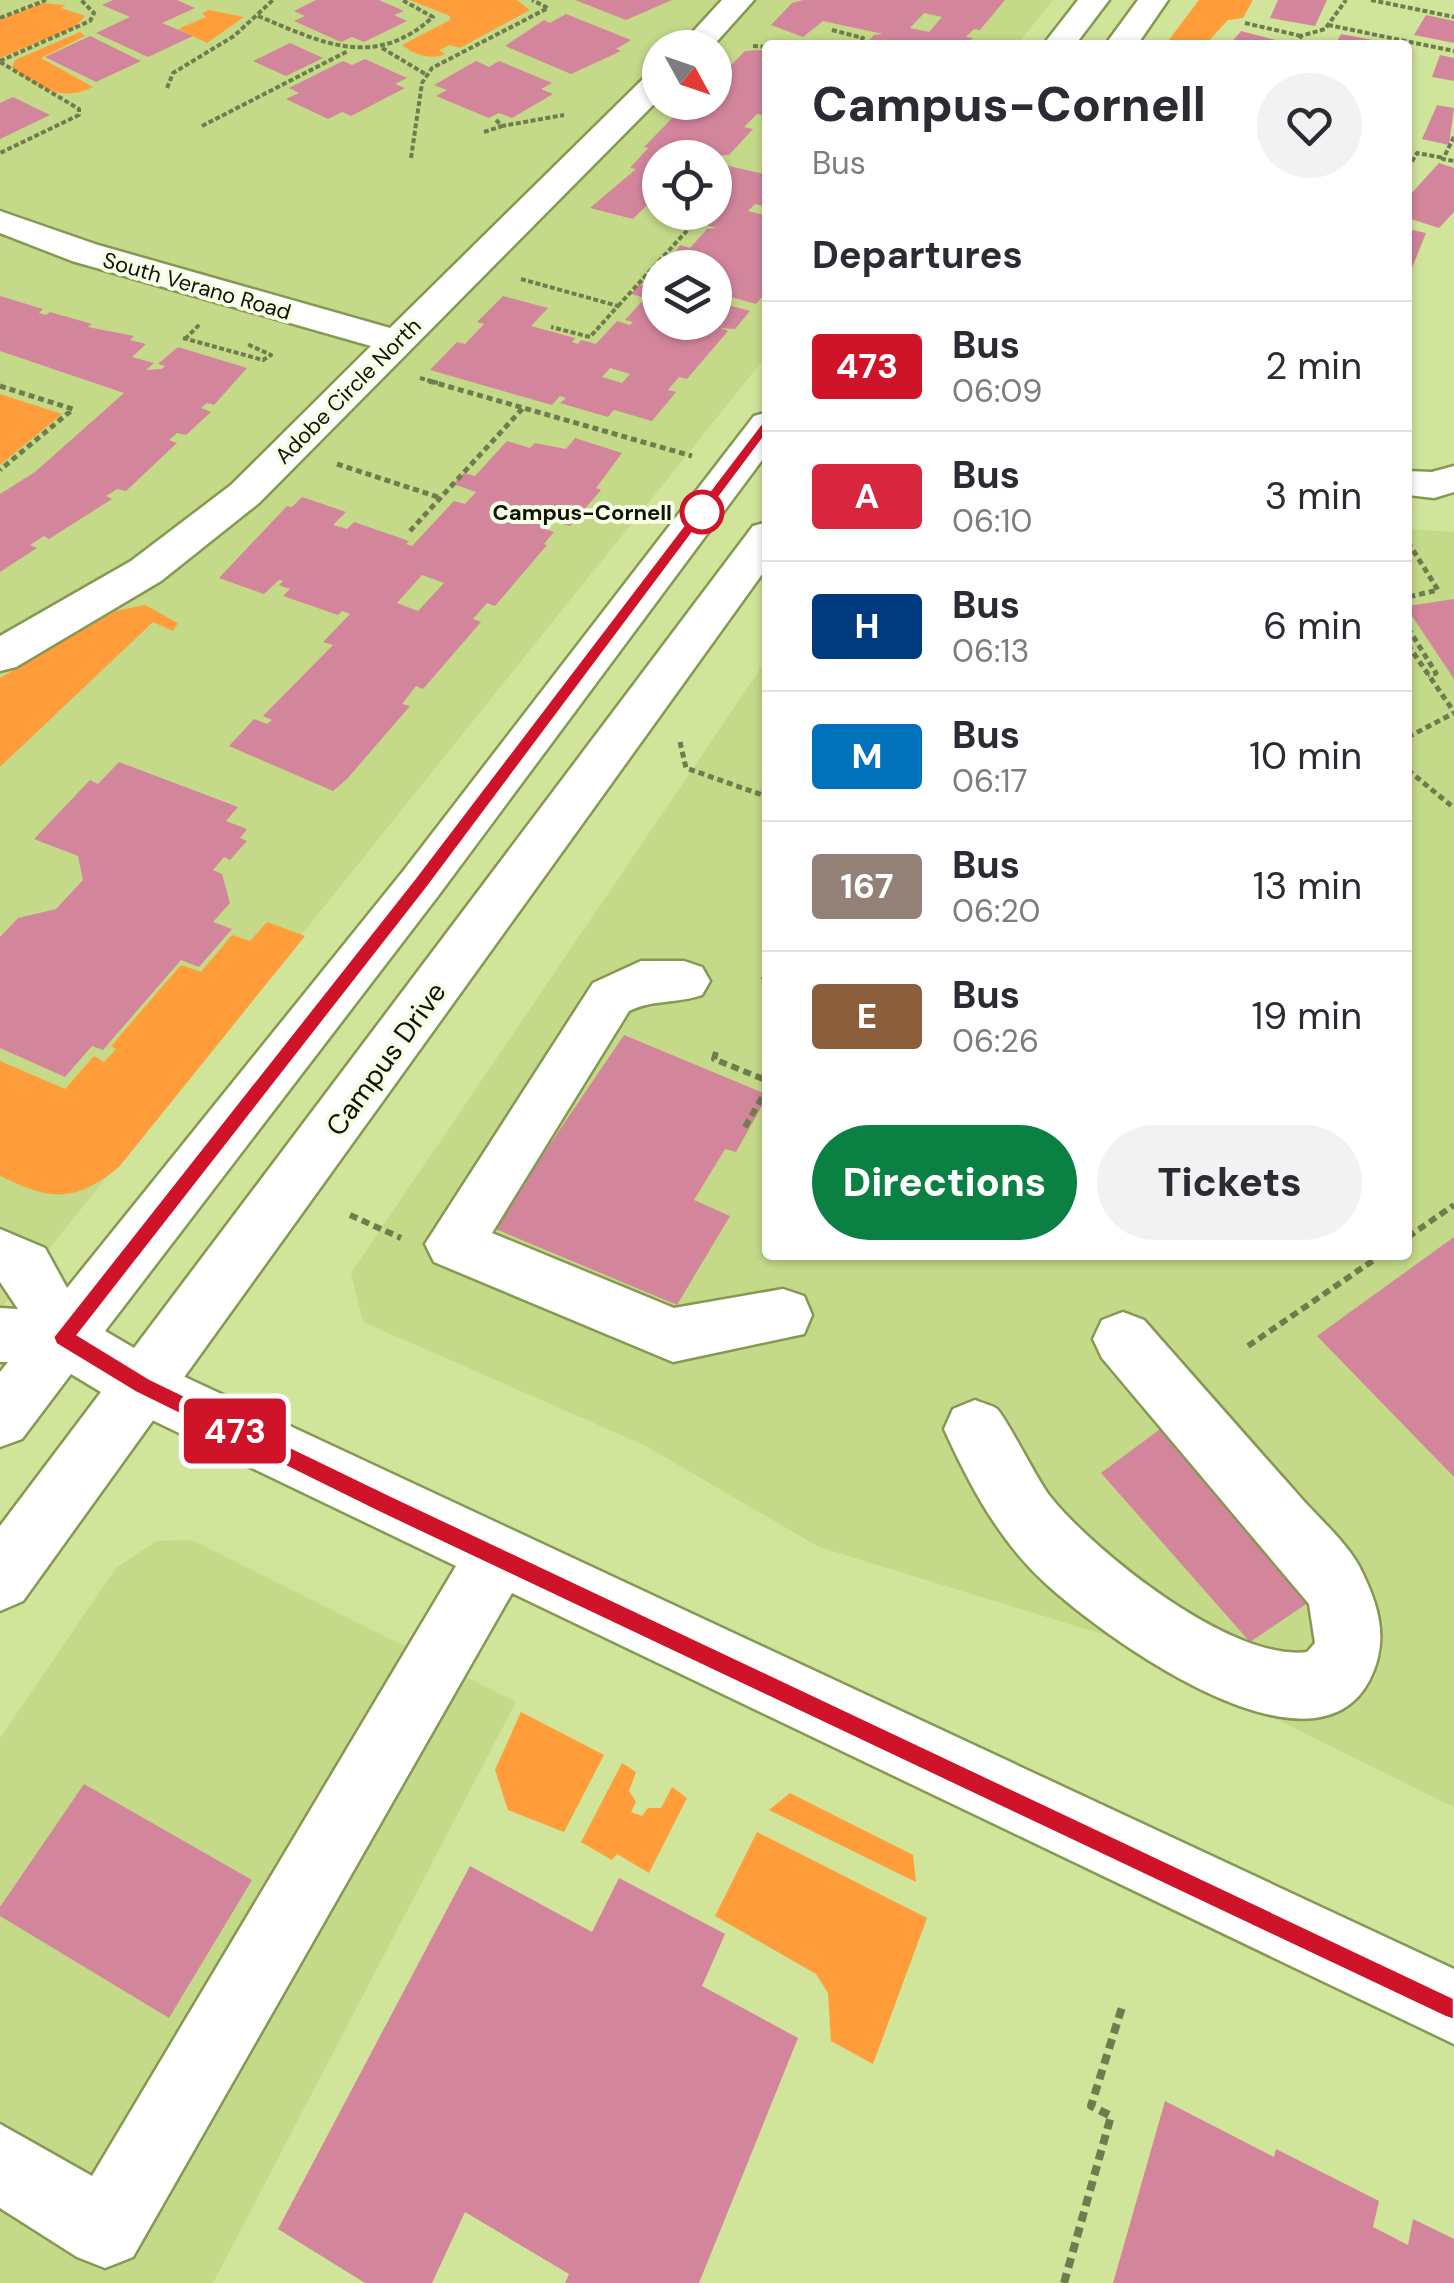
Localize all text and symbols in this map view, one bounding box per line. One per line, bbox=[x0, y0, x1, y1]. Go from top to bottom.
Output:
north arrow bbox=[642, 30, 732, 120]
map controls bbox=[642, 30, 732, 340]
text: Campus-Cornell bbox=[812, 73, 1206, 136]
button: heart bbox=[1257, 73, 1362, 178]
button: locate bbox=[642, 140, 732, 230]
text: Bus bbox=[812, 142, 866, 184]
text: Departures bbox=[812, 230, 1023, 280]
street label: South Verano Road bbox=[100, 245, 294, 327]
button: layers bbox=[642, 250, 732, 340]
street label: Adobe Circle North bbox=[269, 312, 427, 470]
text: Bus bbox=[952, 320, 1020, 370]
text: 2 min bbox=[1265, 341, 1362, 391]
text: 473 bbox=[836, 343, 898, 389]
text: 06:09 bbox=[952, 370, 1042, 412]
text: Bus bbox=[952, 450, 1020, 500]
text: 3 min bbox=[1265, 471, 1362, 521]
text: A bbox=[855, 473, 879, 519]
marker: Campus-Cornell bbox=[681, 491, 723, 533]
place label: Campus-Cornell bbox=[493, 498, 672, 527]
text: 06:10 bbox=[952, 500, 1032, 542]
text: Bus bbox=[952, 580, 1020, 630]
text: 6 min bbox=[1263, 601, 1362, 651]
text: H bbox=[855, 603, 880, 649]
text: 06:13 bbox=[952, 630, 1029, 672]
text: Bus bbox=[952, 710, 1020, 760]
text: 10 min bbox=[1249, 731, 1362, 781]
text: M bbox=[851, 733, 883, 779]
text: 06:17 bbox=[952, 760, 1028, 802]
text: Bus bbox=[952, 840, 1020, 890]
text: 13 min bbox=[1253, 861, 1362, 911]
text: 167 bbox=[840, 863, 894, 909]
text: 06:20 bbox=[952, 890, 1040, 932]
text: Bus bbox=[952, 970, 1020, 1020]
street label: Campus Drive bbox=[318, 975, 454, 1143]
text: 19 min bbox=[1251, 991, 1362, 1041]
text: E bbox=[857, 993, 877, 1039]
text: 06:26 bbox=[952, 1020, 1039, 1062]
button: Directions bbox=[812, 1125, 1077, 1240]
button: Tickets bbox=[1097, 1125, 1362, 1240]
line badge: 473 bbox=[178, 1398, 292, 1464]
text: 473 bbox=[204, 1408, 266, 1454]

